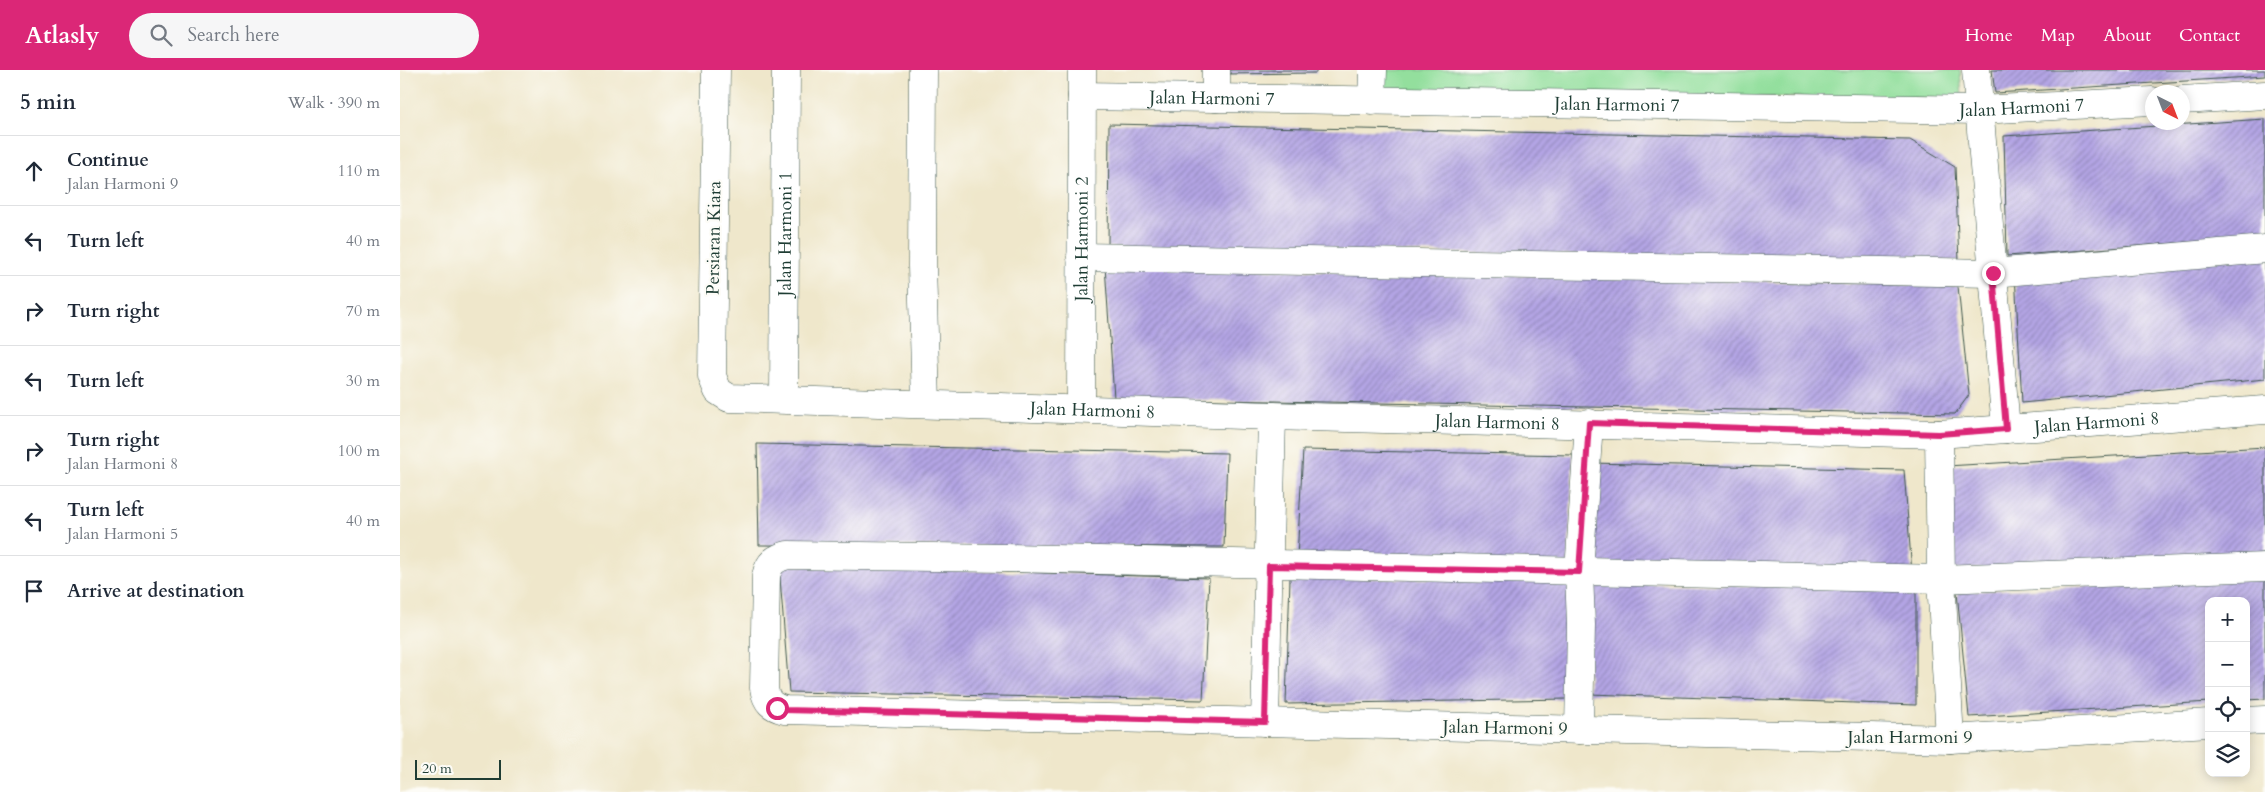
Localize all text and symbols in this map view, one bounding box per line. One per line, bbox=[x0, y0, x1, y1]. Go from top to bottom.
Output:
search box bbox=[129, 13, 479, 58]
text: Atlasly bbox=[25, 19, 99, 52]
icon: search bbox=[147, 21, 175, 49]
text: Search here bbox=[187, 22, 280, 48]
text: Home bbox=[1965, 23, 2013, 48]
text: Map bbox=[2041, 23, 2075, 48]
text: About bbox=[2103, 23, 2151, 48]
text: Contact bbox=[2179, 23, 2240, 48]
street label: Jalan Harmoni 7 bbox=[1146, 85, 1275, 112]
north arrow bbox=[2145, 85, 2190, 130]
text: 5 min bbox=[20, 88, 76, 117]
street label: Jalan Harmoni 7 bbox=[1551, 91, 1680, 118]
text: Walk · 390 m bbox=[288, 92, 380, 114]
street label: Jalan Harmoni 7 bbox=[1956, 92, 2085, 123]
text: Continue bbox=[67, 147, 149, 173]
icon: ahead bbox=[20, 157, 48, 185]
text: 110 m bbox=[338, 160, 380, 182]
street label: Jalan Harmoni 1 bbox=[772, 171, 798, 300]
text: Jalan Harmoni 9 bbox=[67, 173, 178, 195]
street label: Jalan Harmoni 2 bbox=[1069, 176, 1094, 305]
street label: Persiaran Kiara bbox=[701, 180, 727, 295]
icon: left bbox=[20, 227, 48, 255]
text: Turn left bbox=[67, 228, 144, 254]
text: 40 m bbox=[346, 230, 380, 252]
route end bbox=[1982, 262, 2005, 285]
icon: right bbox=[20, 297, 48, 325]
text: Turn right bbox=[67, 298, 159, 324]
text: 70 m bbox=[346, 300, 380, 322]
icon: left bbox=[20, 367, 48, 395]
text: Turn left bbox=[67, 368, 144, 394]
text: 30 m bbox=[346, 370, 380, 392]
street label: Jalan Harmoni 8 bbox=[1027, 395, 1155, 425]
street label: Jalan Harmoni 8 bbox=[2031, 405, 2160, 440]
street label: Jalan Harmoni 8 bbox=[1432, 408, 1560, 436]
text: Turn right bbox=[67, 427, 159, 453]
icon: right bbox=[20, 437, 48, 465]
text: 100 m bbox=[338, 440, 380, 462]
text: Jalan Harmoni 8 bbox=[67, 453, 178, 475]
text: Turn left bbox=[67, 497, 144, 523]
icon: left bbox=[20, 507, 48, 535]
text: 40 m bbox=[346, 510, 380, 532]
text: Jalan Harmoni 5 bbox=[67, 523, 178, 545]
icon: arrive bbox=[20, 577, 48, 605]
text: Arrive at destination bbox=[67, 578, 244, 604]
map controls bbox=[2205, 597, 2250, 777]
button: + bbox=[2205, 597, 2250, 642]
button: − bbox=[2205, 642, 2250, 687]
button: locate bbox=[2205, 687, 2250, 732]
route start bbox=[766, 697, 789, 720]
street label: Jalan Harmoni 9 bbox=[1439, 714, 1568, 742]
street label: Jalan Harmoni 9 bbox=[1845, 725, 1972, 750]
button: layers bbox=[2205, 732, 2250, 777]
scale bar bbox=[415, 757, 501, 780]
text: 20 m bbox=[422, 759, 452, 778]

